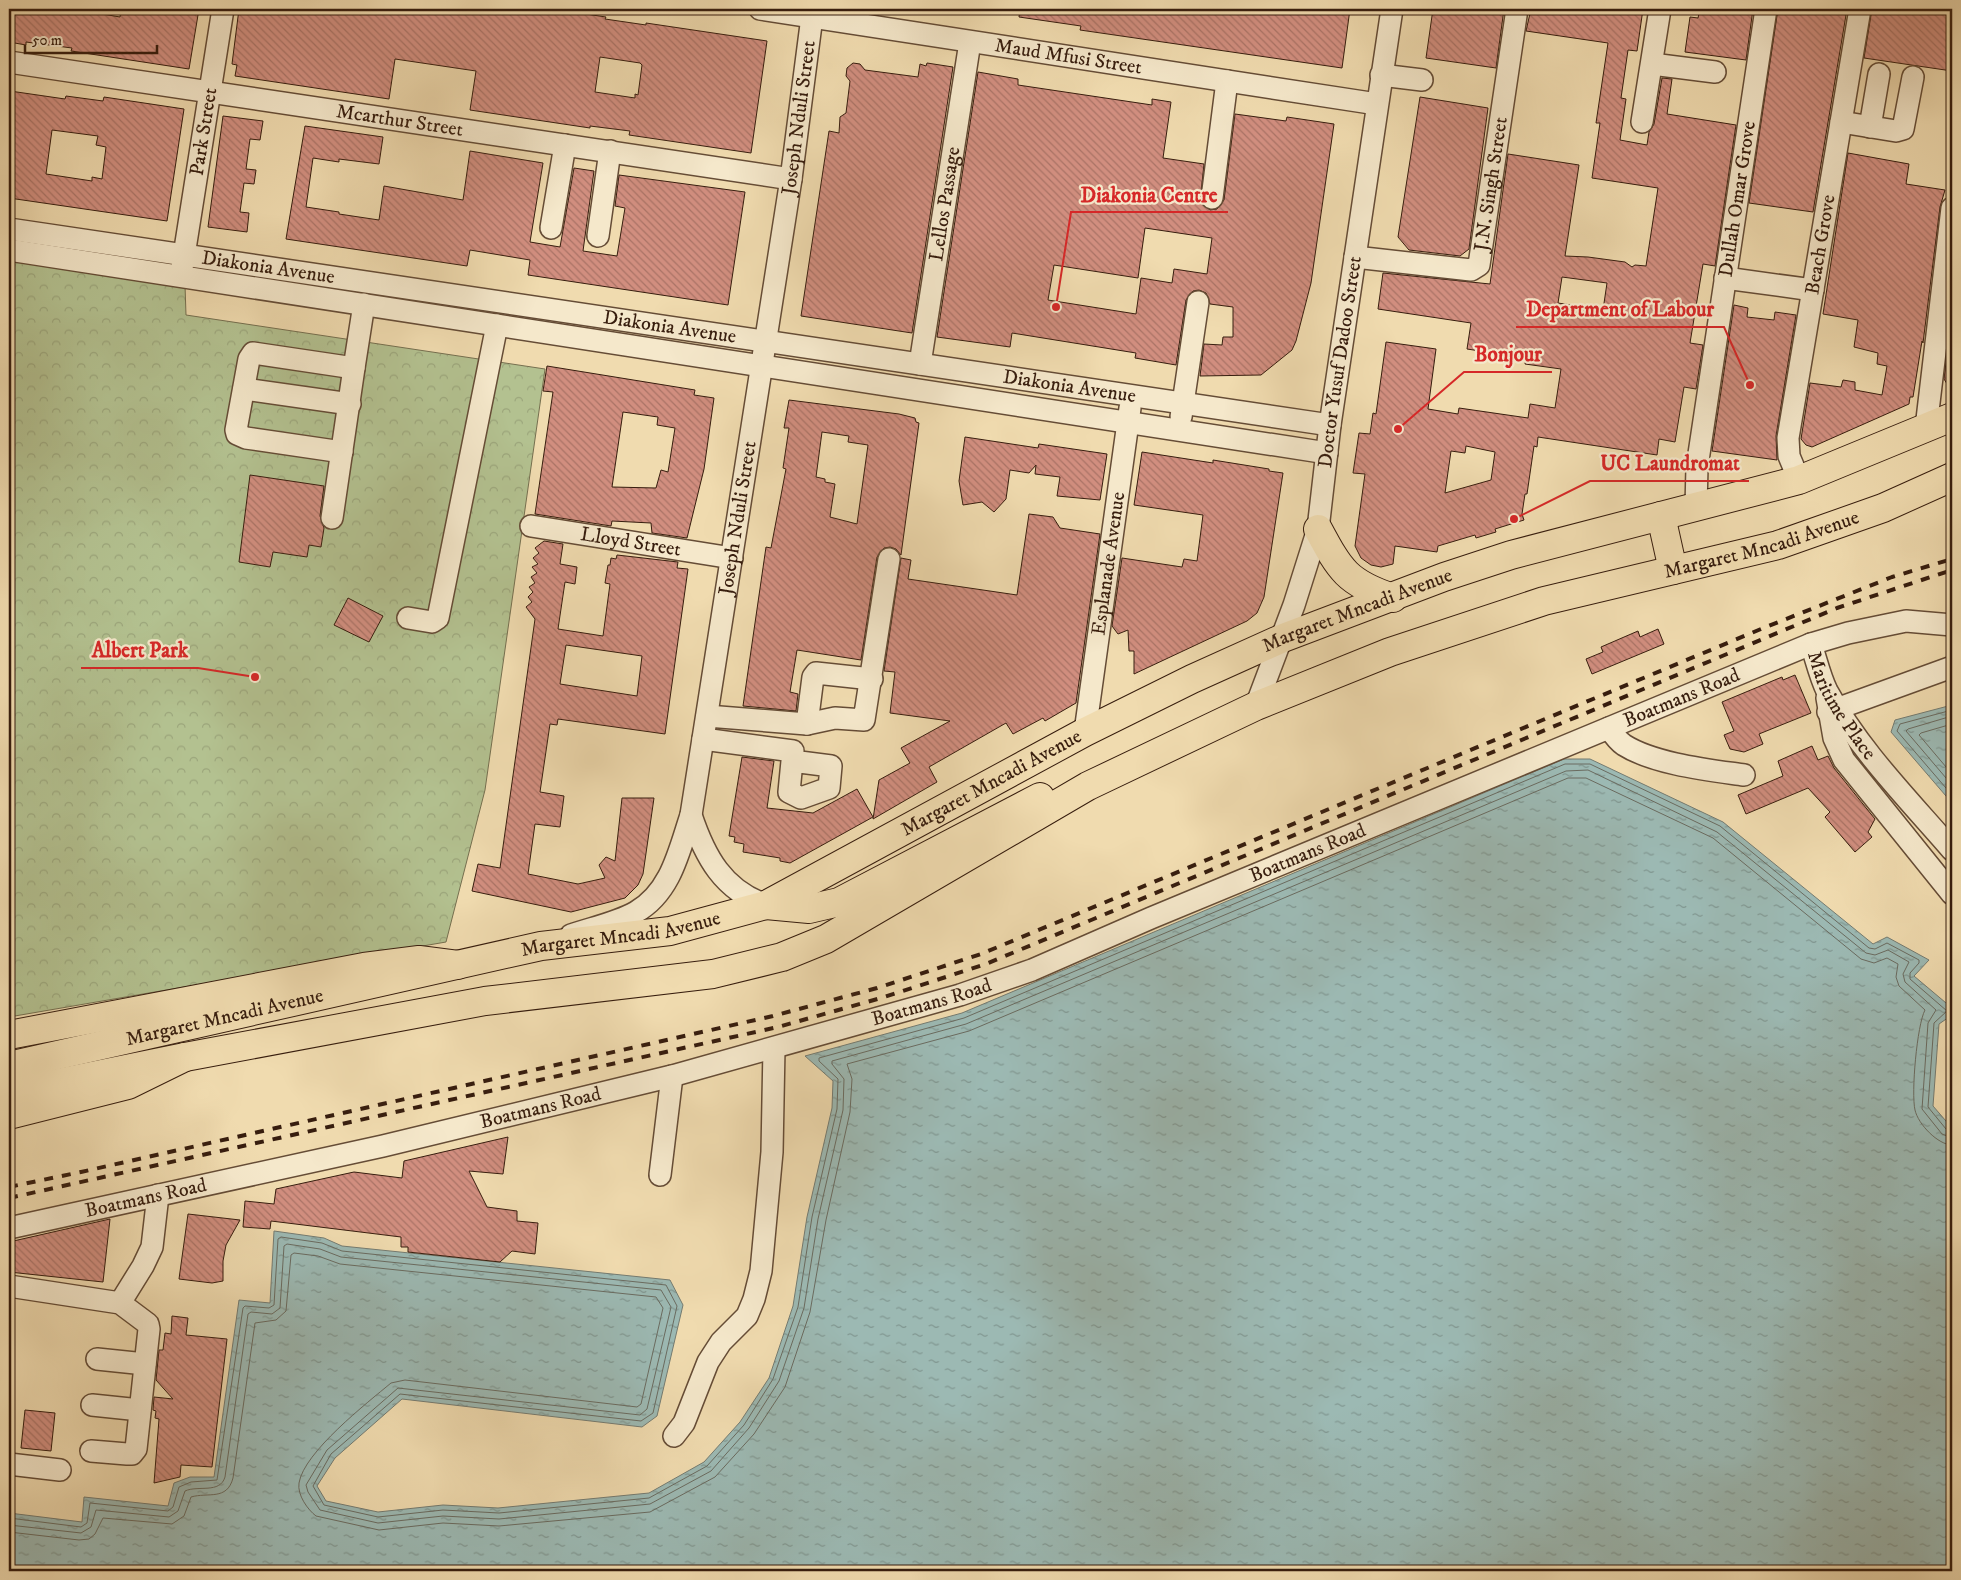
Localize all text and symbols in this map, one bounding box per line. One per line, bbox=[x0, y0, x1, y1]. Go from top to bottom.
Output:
scale bar bbox=[25, 22, 158, 54]
text: 50 m bbox=[32, 31, 62, 50]
street label: Maud Mfusi Street bbox=[993, 33, 1144, 80]
street label: Joseph Nduli Street bbox=[776, 39, 821, 199]
street label: Park Street bbox=[184, 86, 223, 178]
street label: Mcarthur Street bbox=[334, 99, 465, 142]
street label: J.N. Singh Street bbox=[1468, 115, 1513, 255]
street label: Dullah Omar Grove bbox=[1713, 119, 1761, 279]
street label: Lellos Passage bbox=[924, 145, 966, 263]
callout: Diakonia Centre bbox=[1071, 176, 1228, 212]
text: Diakonia Centre bbox=[1081, 183, 1218, 209]
street label: Beach Grove bbox=[1800, 193, 1841, 297]
street label: Diakonia Avenue bbox=[200, 245, 336, 290]
street label: Doctor Yusuf Dadoo Street bbox=[1313, 255, 1367, 469]
callout: Department of Labour bbox=[1516, 291, 1724, 327]
text: Department of Labour bbox=[1526, 297, 1715, 323]
street label: Diakonia Avenue bbox=[602, 305, 738, 349]
callout: Bonjour bbox=[1464, 336, 1552, 372]
text: Bonjour bbox=[1474, 342, 1543, 369]
street label: Diakonia Avenue bbox=[1001, 364, 1138, 409]
street label: Joseph Nduli Street bbox=[713, 439, 762, 599]
callout: UC Laundromat bbox=[1590, 445, 1749, 481]
text: UC Laundromat bbox=[1600, 451, 1740, 477]
street label: Esplanade Avenue bbox=[1086, 490, 1131, 637]
street label: Margaret Mncadi Avenue bbox=[1662, 505, 1862, 584]
street label: Lloyd Street bbox=[579, 522, 683, 562]
street label: Margaret Mncadi Avenue bbox=[1258, 563, 1455, 658]
callout: Albert Park bbox=[81, 632, 198, 668]
text: Albert Park bbox=[91, 638, 189, 664]
street label: Maritime Place bbox=[1801, 648, 1882, 765]
street label: Boatmans Road bbox=[1620, 662, 1744, 733]
street label: Margaret Mncadi Avenue bbox=[897, 724, 1086, 842]
street label: Boatmans Road bbox=[1246, 818, 1369, 888]
street label: Margaret Mncadi Avenue bbox=[518, 905, 723, 963]
street label: Boatmans Road bbox=[869, 973, 995, 1032]
street label: Margaret Mncadi Avenue bbox=[123, 983, 326, 1052]
street label: Boatmans Road bbox=[478, 1081, 604, 1135]
street label: Boatmans Road bbox=[83, 1173, 209, 1223]

